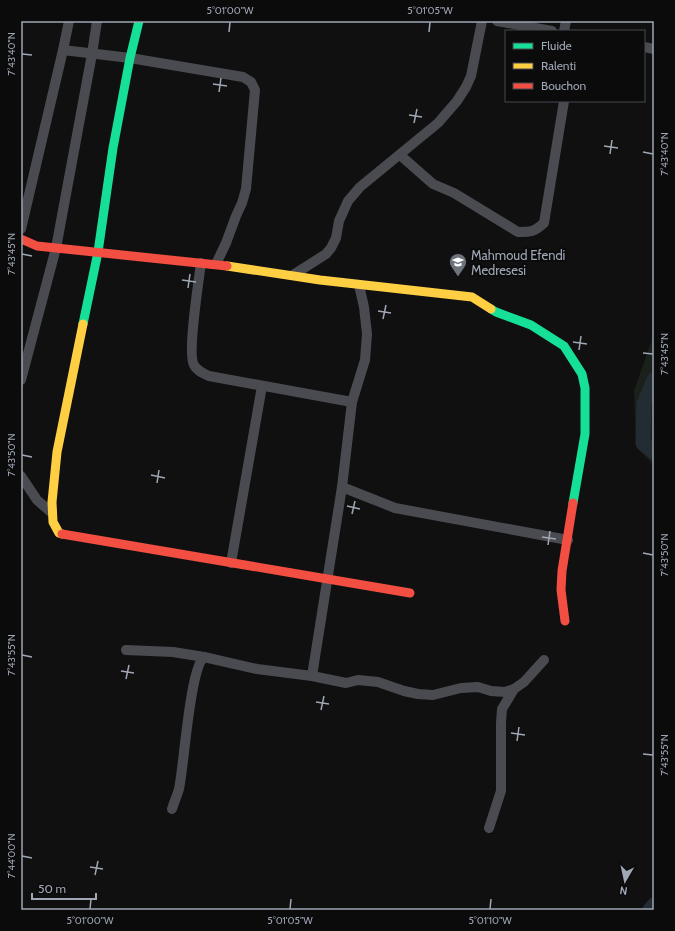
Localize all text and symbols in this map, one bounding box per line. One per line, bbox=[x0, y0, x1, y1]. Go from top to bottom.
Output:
text: 5°01'00"W bbox=[207, 4, 254, 17]
text: 5°01'05"W bbox=[407, 4, 453, 17]
legend bbox=[505, 30, 645, 102]
text: 7°43'40"N bbox=[5, 32, 18, 76]
text: Fluide bbox=[541, 38, 572, 53]
text: Ralenti bbox=[541, 58, 576, 73]
text: Bouchon bbox=[541, 78, 587, 93]
text: 7°43'40"N bbox=[658, 132, 671, 176]
text: 7°43'45"N bbox=[5, 233, 18, 275]
place label: Mahmoud Efendi Medresesi bbox=[471, 247, 565, 278]
school or university icon: Mahmoud Efendi Medresesi bbox=[448, 252, 468, 277]
text: 7°43'45"N bbox=[658, 333, 671, 375]
text: 7°43'50"N bbox=[5, 433, 18, 477]
text: 7°43'50"N bbox=[658, 533, 671, 577]
text: 7°43'55"N bbox=[5, 634, 18, 676]
text: 7°43'55"N bbox=[658, 734, 671, 776]
text: 7°44'00"N bbox=[5, 833, 18, 879]
north arrow bbox=[605, 861, 645, 901]
scale bar bbox=[32, 875, 96, 901]
text: 50 m bbox=[38, 881, 66, 896]
text: N bbox=[618, 883, 628, 898]
text: 5°01'00"W bbox=[67, 914, 114, 927]
text: 5°01'05"W bbox=[267, 914, 313, 927]
text: 5°01'10"W bbox=[468, 914, 512, 927]

